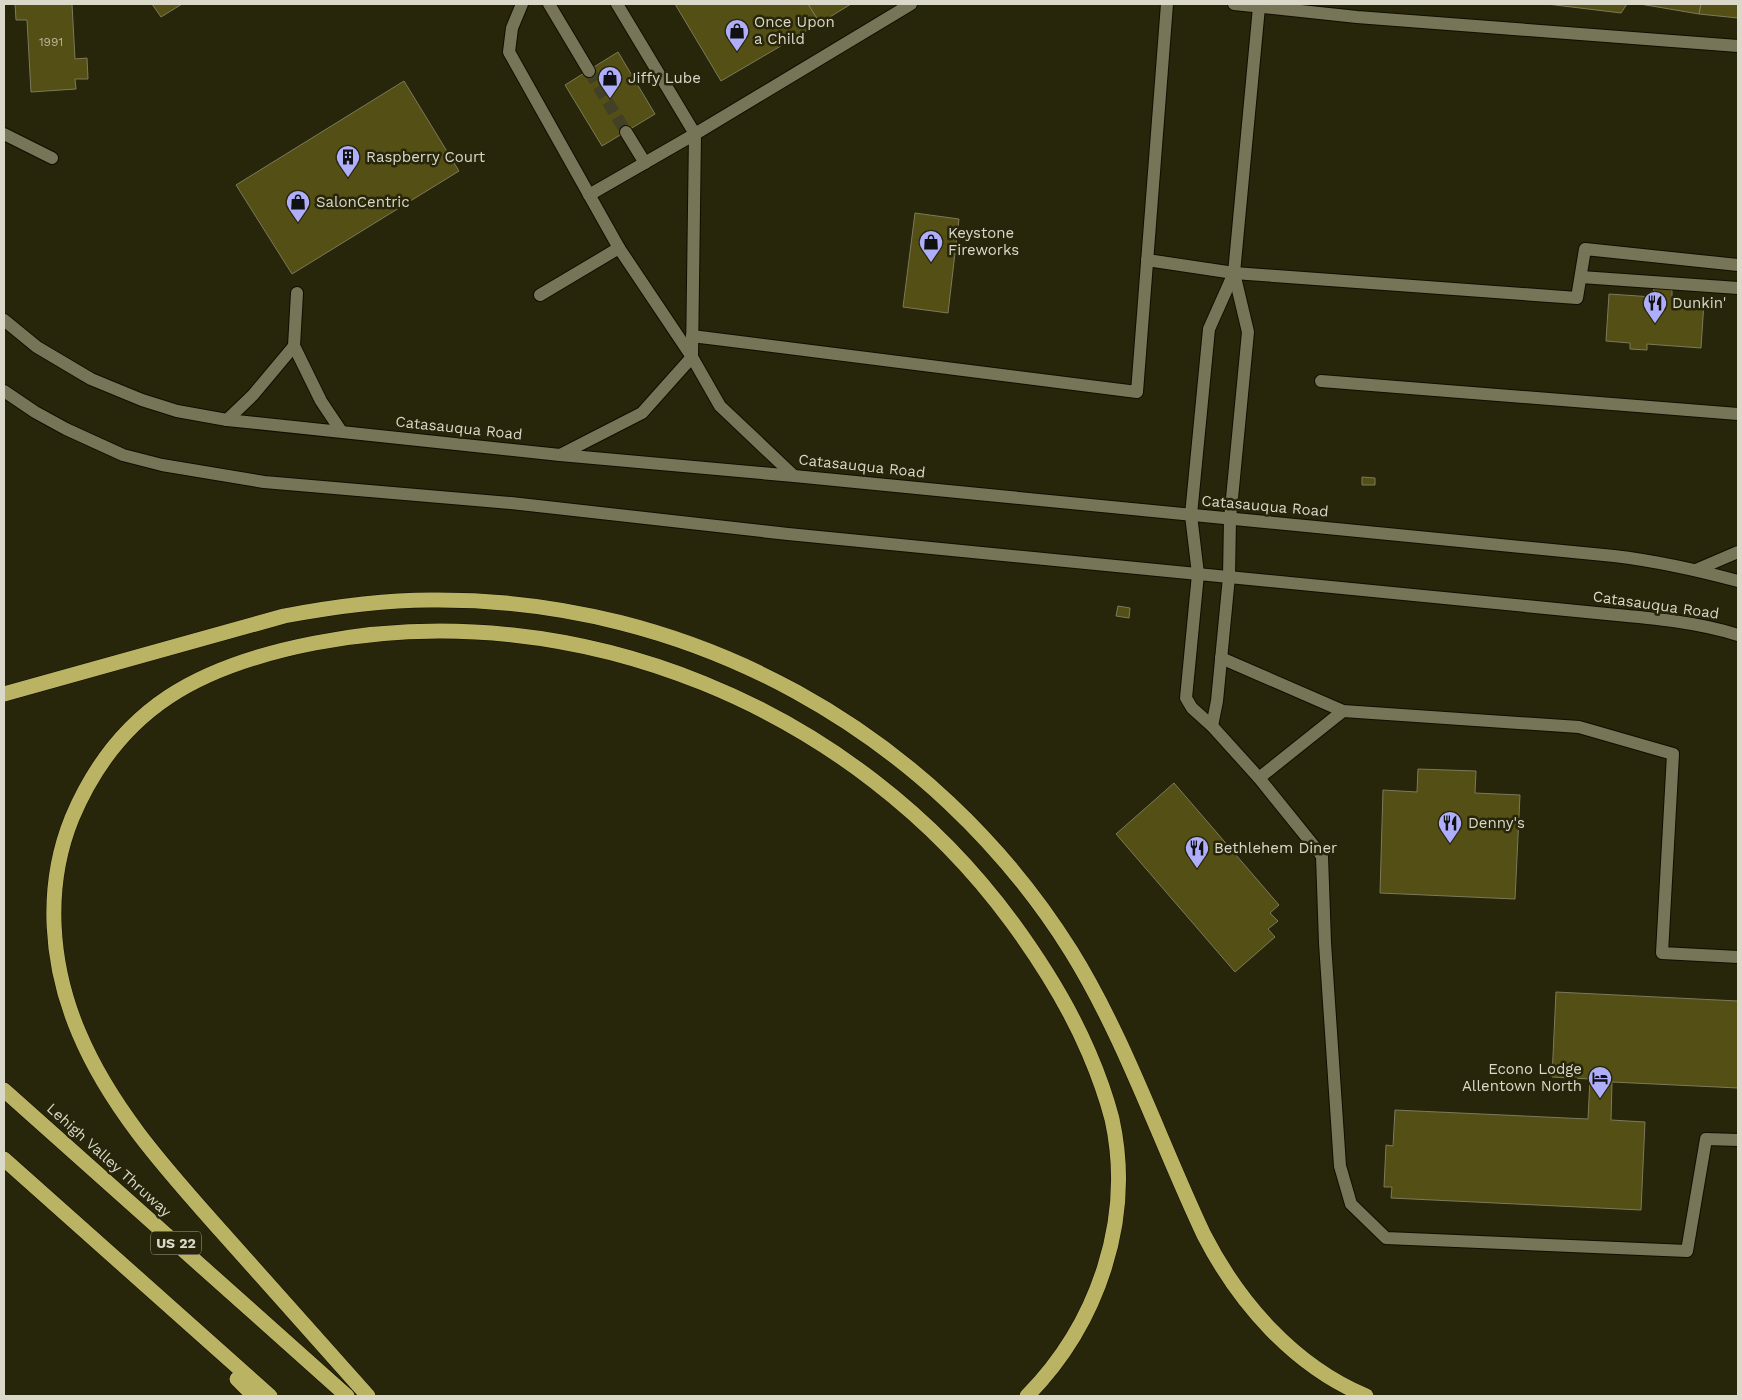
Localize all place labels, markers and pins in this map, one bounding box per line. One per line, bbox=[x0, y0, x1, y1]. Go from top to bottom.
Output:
place label: Once Upon a Child bbox=[754, 13, 835, 48]
shop icon: Once Upon a Child bbox=[724, 18, 750, 52]
shop icon: Jiffy Lube bbox=[597, 65, 623, 99]
place label: Jiffy Lube bbox=[628, 69, 701, 87]
building icon: Raspberry Court bbox=[335, 144, 361, 178]
place label: Raspberry Court bbox=[366, 148, 486, 166]
shop icon: SalonCentric bbox=[285, 189, 311, 223]
place label: SalonCentric bbox=[316, 193, 410, 211]
place label: Keystone Fireworks bbox=[948, 224, 1019, 259]
shop icon: Keystone Fireworks bbox=[918, 229, 944, 263]
restaurant icon: Dunkin' bbox=[1642, 290, 1668, 324]
place label: Dunkin' bbox=[1672, 294, 1726, 312]
restaurant icon: Denny's bbox=[1437, 810, 1463, 844]
place label: Denny's bbox=[1468, 814, 1525, 832]
restaurant icon: Bethlehem Diner bbox=[1184, 835, 1210, 869]
place label: Bethlehem Diner bbox=[1214, 839, 1337, 857]
place label: Econo Lodge Allentown North bbox=[1462, 1060, 1582, 1095]
hotel icon: Econo Lodge Allentown North bbox=[1587, 1065, 1613, 1099]

